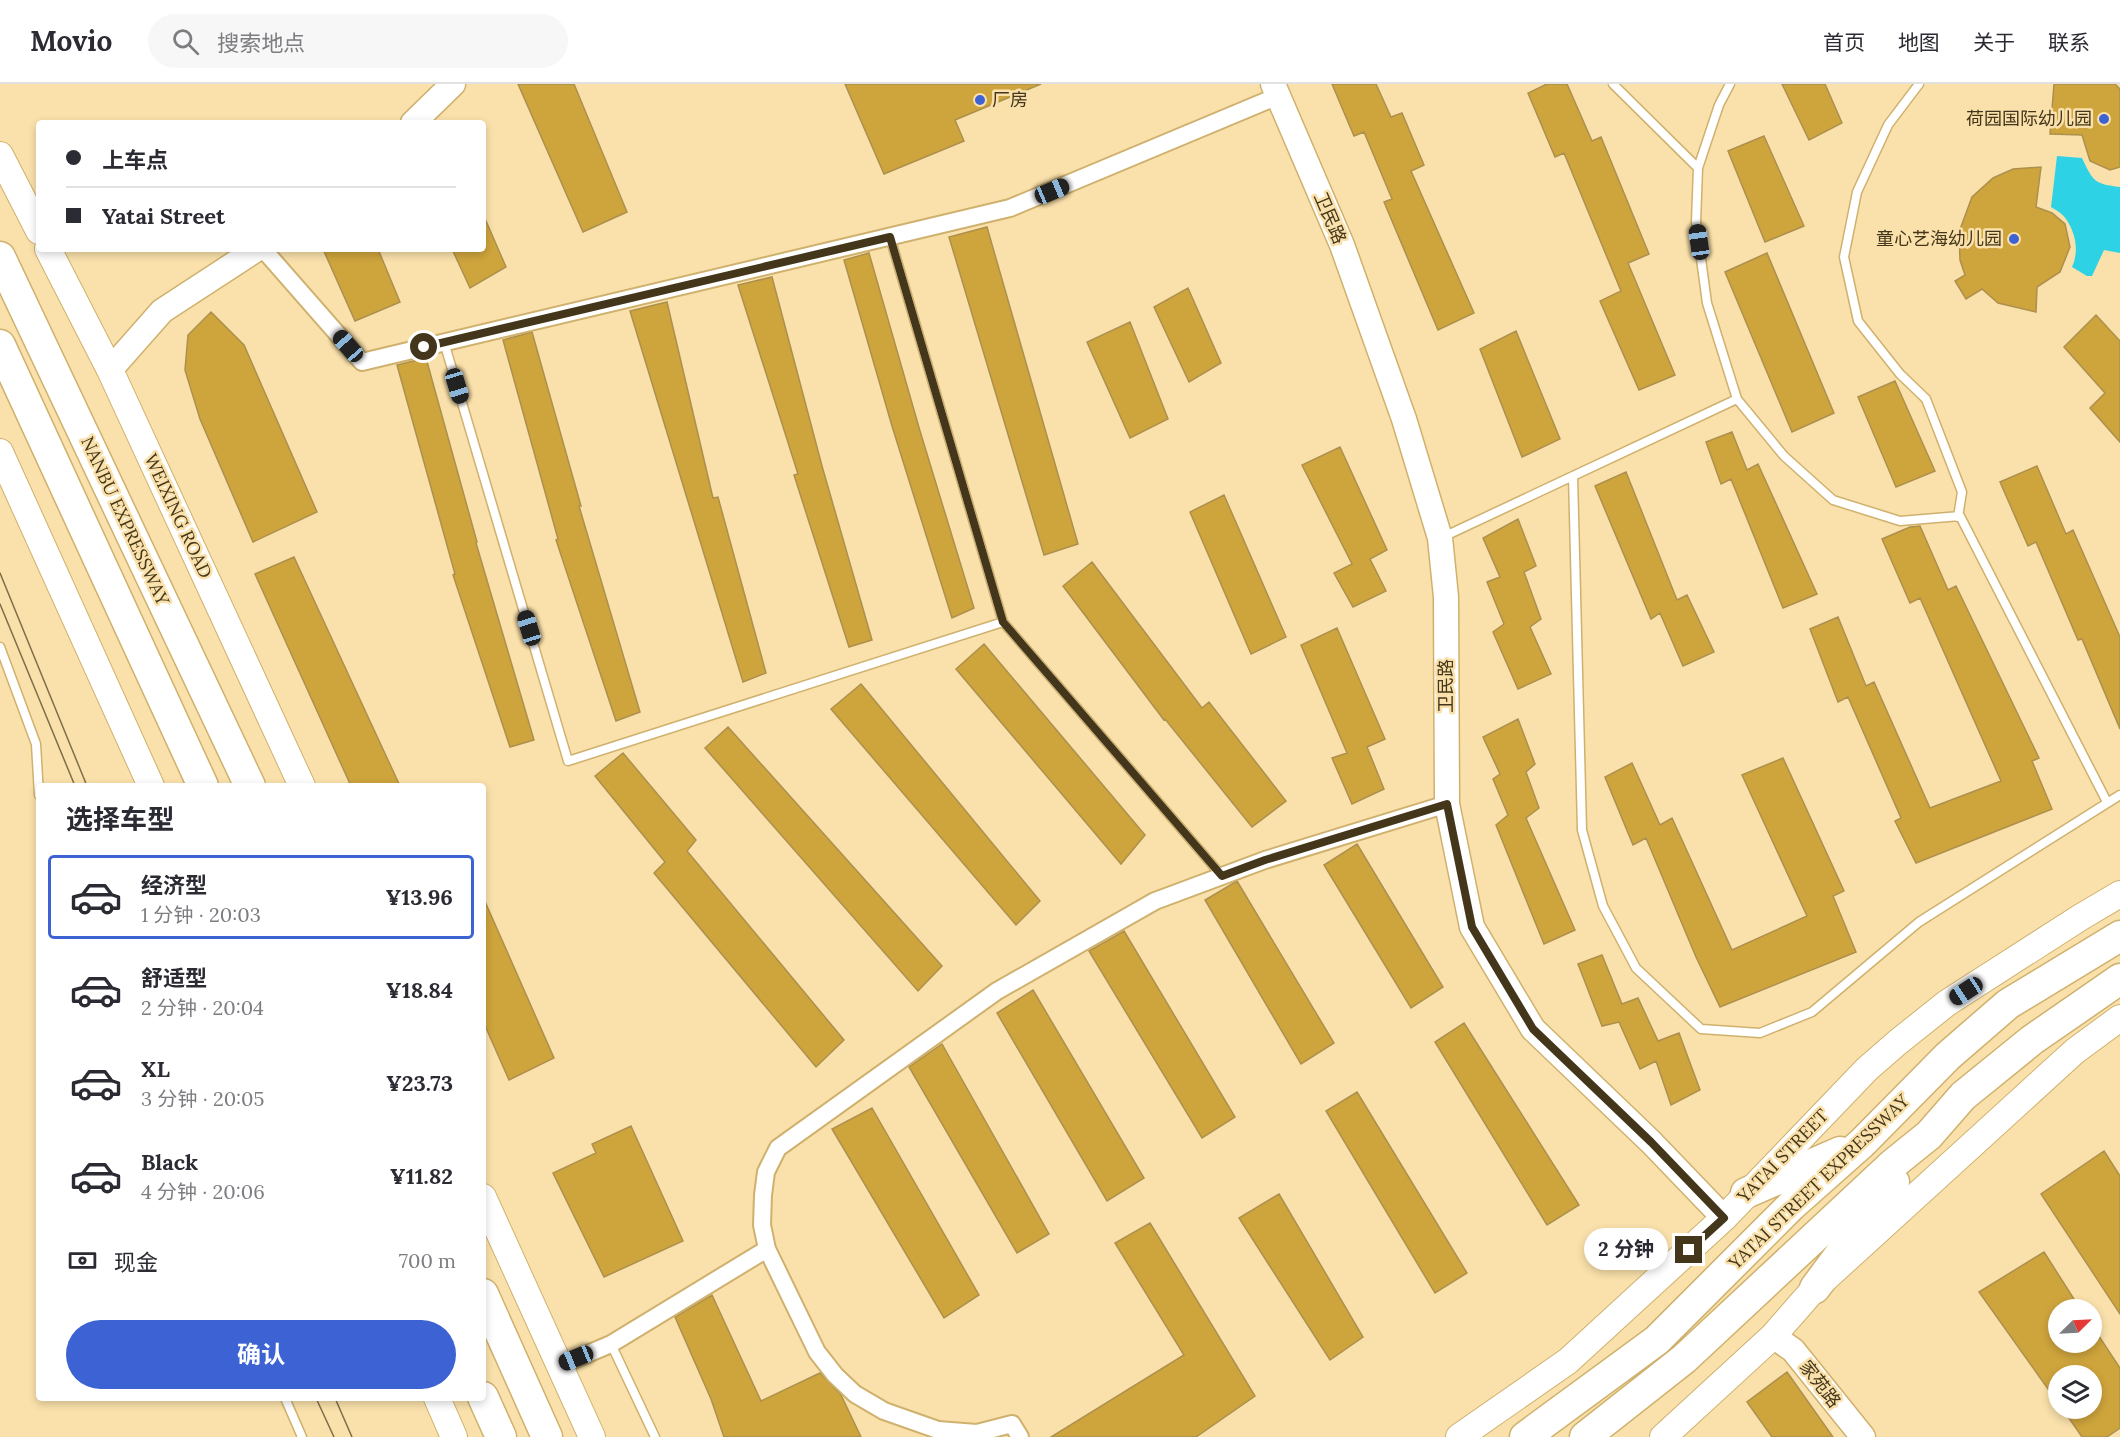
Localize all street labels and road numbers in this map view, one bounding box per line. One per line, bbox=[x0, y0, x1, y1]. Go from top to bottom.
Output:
street label: 卫民路 bbox=[1309, 188, 1352, 247]
street label: NANBU EXPRESSWAY bbox=[76, 433, 175, 609]
street label: WEIXING ROAD bbox=[140, 450, 217, 582]
street label: 卫民路 bbox=[1434, 659, 1457, 713]
street label: YATAI STREET EXPRESSWAY bbox=[1723, 1089, 1914, 1275]
street label: YATAI STREET bbox=[1731, 1104, 1834, 1208]
street label: 家苑路 bbox=[1795, 1355, 1846, 1412]

